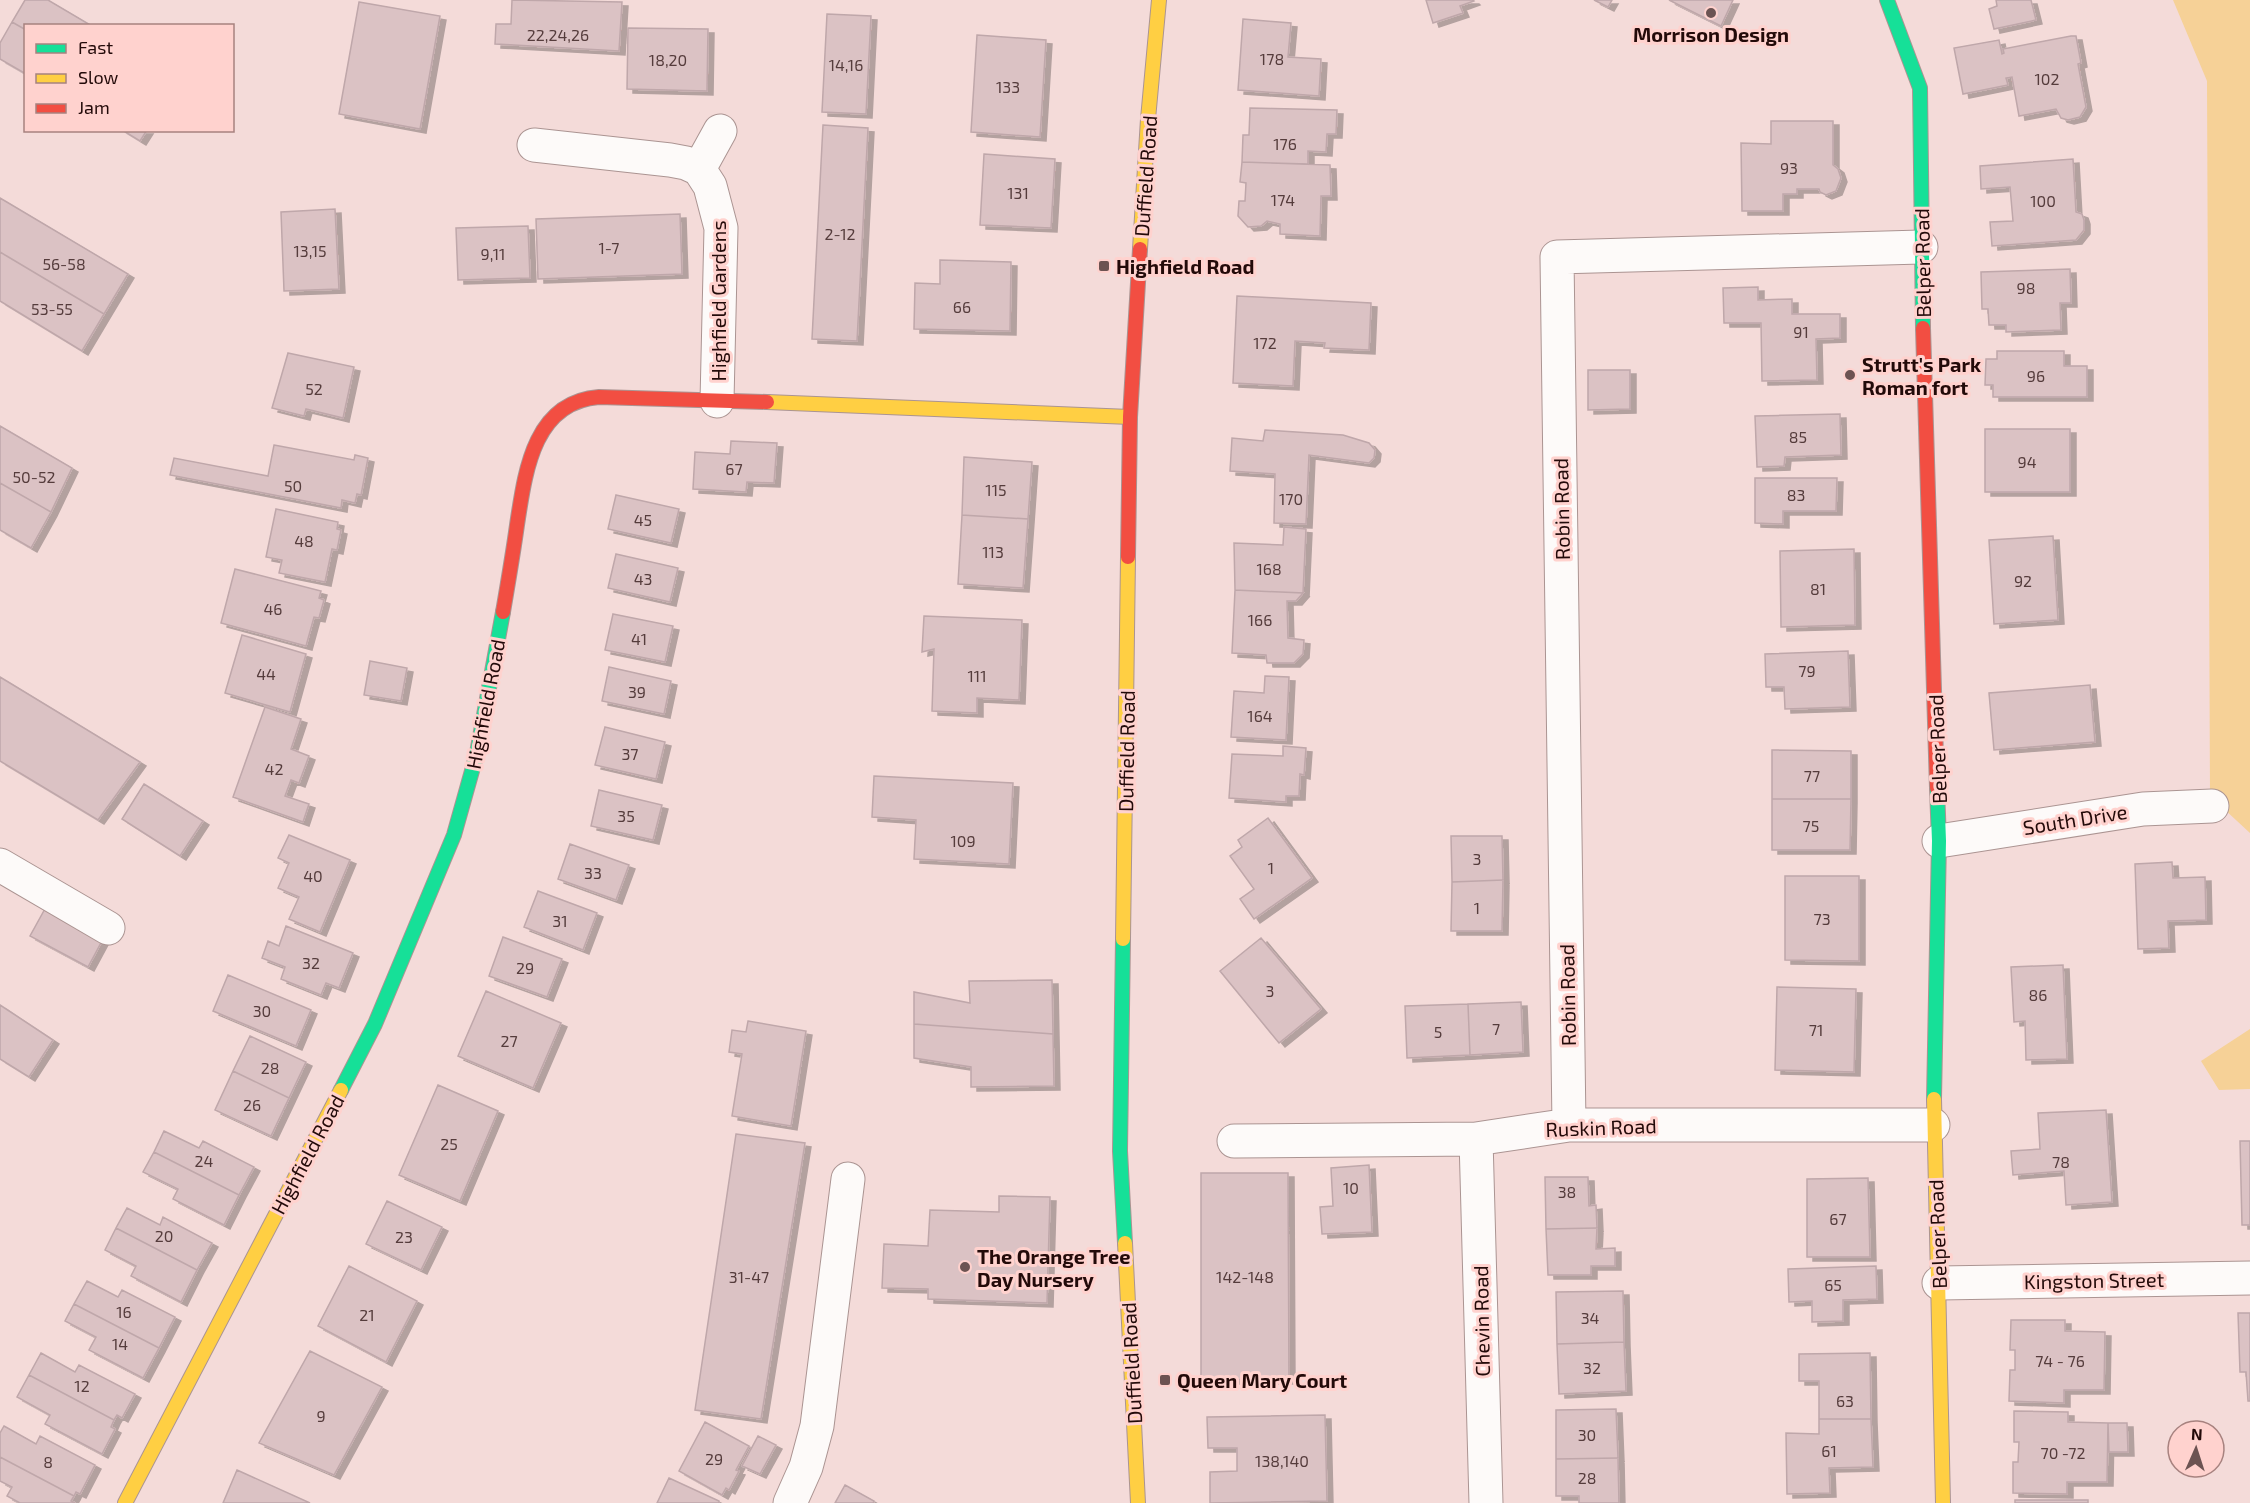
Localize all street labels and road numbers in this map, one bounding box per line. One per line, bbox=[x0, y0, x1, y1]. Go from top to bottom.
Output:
street label: Duffield Road bbox=[1129, 114, 1161, 238]
street label: Belper Road bbox=[1909, 208, 1935, 318]
street label: Highfield Gardens bbox=[706, 220, 730, 382]
street label: Robin Road bbox=[1548, 458, 1574, 560]
street label: Highfield Road bbox=[461, 637, 509, 771]
street label: Duffield Road bbox=[1113, 690, 1139, 812]
street label: Belper Road bbox=[1923, 694, 1951, 804]
street label: South Drive bbox=[2021, 799, 2129, 839]
street label: Robin Road bbox=[1554, 944, 1580, 1046]
street label: Highfield Road bbox=[265, 1090, 349, 1218]
street label: Ruskin Road bbox=[1545, 1113, 1657, 1141]
street label: Belper Road bbox=[1923, 1179, 1951, 1289]
street label: Chevin Road bbox=[1468, 1265, 1494, 1377]
street label: Kingston Street bbox=[2024, 1267, 2165, 1293]
street label: Duffield Road bbox=[1116, 1301, 1146, 1425]

